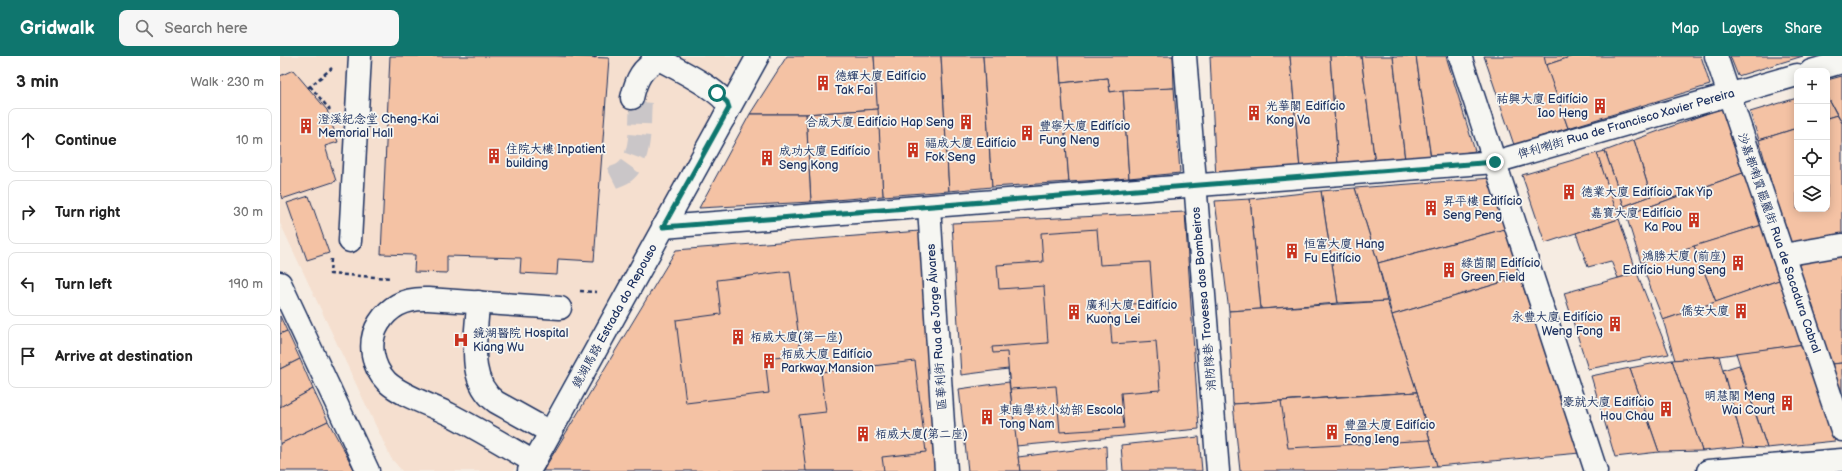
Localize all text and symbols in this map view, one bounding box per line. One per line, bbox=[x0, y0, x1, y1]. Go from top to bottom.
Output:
search box bbox=[119, 10, 399, 46]
text: Gridwalk bbox=[20, 17, 95, 40]
icon: search bbox=[133, 17, 155, 39]
text: Search here bbox=[165, 19, 248, 38]
text: Map bbox=[1671, 20, 1699, 37]
text: Layers bbox=[1721, 20, 1763, 37]
text: Share bbox=[1785, 20, 1822, 37]
map controls bbox=[1794, 68, 1830, 212]
button: + bbox=[1794, 68, 1830, 104]
place label: 德輝大廈 Edifício Tak Fai bbox=[835, 69, 927, 98]
text: 3 min bbox=[16, 72, 59, 92]
text: Walk · 230 m bbox=[190, 74, 264, 90]
building icon: 德輝大廈 Edifício Tak Fai bbox=[814, 74, 832, 92]
route start bbox=[708, 84, 726, 102]
street label: 俾利喇街 Rua de Francisco Xavier Pereira bbox=[1516, 86, 1736, 162]
place label: 祐興大廈 Edifício Iao Heng bbox=[1497, 92, 1588, 121]
building icon: 祐興大廈 Edifício Iao Heng bbox=[1591, 97, 1609, 115]
place label: 光華閣 Edifício Kong Va bbox=[1266, 99, 1346, 128]
building icon: 光華閣 Edifício Kong Va bbox=[1245, 104, 1263, 122]
button: − bbox=[1794, 104, 1830, 140]
place label: 澄溪紀念堂 Cheng-Kai Memorial Hall bbox=[318, 112, 439, 141]
building icon: 合成大廈 Edifício Hap Seng bbox=[957, 113, 975, 131]
place label: 合成大廈 Edifício Hap Seng bbox=[806, 115, 954, 130]
building icon: 澄溪紀念堂 Cheng-Kai Memorial Hall bbox=[297, 117, 315, 135]
place label: 豐寧大廈 Edifício Fung Neng bbox=[1039, 119, 1131, 148]
building icon: 豐寧大廈 Edifício Fung Neng bbox=[1018, 124, 1036, 142]
icon: ahead bbox=[17, 129, 39, 151]
text: Continue bbox=[55, 131, 117, 150]
street label: 沙嘉都喇賈罷麗街 Rua de Sacadura Cabral bbox=[1734, 131, 1824, 355]
text: 10 m bbox=[236, 132, 263, 148]
place label: 福成大廈 Edifício Fok Seng bbox=[925, 136, 1017, 165]
button: locate bbox=[1794, 140, 1830, 176]
building icon: 福成大廈 Edifício Fok Seng bbox=[904, 141, 922, 159]
place label: 住院大樓 Inpatient building bbox=[506, 142, 606, 171]
place label: 成功大廈 Edifício Seng Kong bbox=[779, 144, 871, 173]
building icon: 住院大樓 Inpatient building bbox=[485, 147, 503, 165]
building icon: 成功大廈 Edifício Seng Kong bbox=[758, 149, 776, 167]
route end bbox=[1486, 153, 1504, 171]
button: layers bbox=[1794, 176, 1830, 212]
building icon: 德業大廈 Edifício Tak Yip bbox=[1560, 183, 1578, 201]
place label: 德業大廈 Edifício Tak Yip bbox=[1581, 185, 1713, 200]
place label: 昇平樓 Edifício Seng Peng bbox=[1443, 194, 1523, 223]
building icon: 昇平樓 Edifício Seng Peng bbox=[1422, 199, 1440, 217]
icon: right bbox=[17, 201, 39, 223]
text: Turn right bbox=[55, 203, 120, 222]
text: 30 m bbox=[233, 204, 263, 220]
street label: 消防隊巷 Travessa dos Bombeiros bbox=[1188, 206, 1220, 392]
place label: 嘉寶大廈 Edifício Ka Pou bbox=[1591, 206, 1682, 235]
building icon: 嘉寶大廈 Edifício Ka Pou bbox=[1685, 211, 1703, 229]
place label: 恒富大廈 Hang Fu Edifício bbox=[1304, 237, 1385, 266]
street label: 鏡湖馬路 Estrada do Repouso bbox=[569, 241, 661, 391]
building icon: 恒富大廈 Hang Fu Edifício bbox=[1283, 242, 1301, 260]
street label: 區華利街 Rua de Jorge Álvares bbox=[922, 243, 950, 411]
place label: 鴻勝大廈 (前座) Edifício Hung Seng bbox=[1622, 249, 1726, 278]
building icon: 鴻勝大廈 (前座) Edifício Hung Seng bbox=[1729, 254, 1747, 272]
place label: 綠茵閣 Edifício Green Field bbox=[1461, 256, 1541, 285]
building icon: 綠茵閣 Edifício Green Field bbox=[1440, 261, 1458, 279]
icon: left bbox=[17, 273, 39, 295]
text: Turn left bbox=[55, 275, 112, 294]
text: 190 m bbox=[229, 276, 263, 292]
place label: 廣利大廈 Edifício Kuong Lei bbox=[1086, 298, 1178, 327]
building icon: 僑安大廈 bbox=[1732, 302, 1750, 320]
building icon: 廣利大廈 Edifício Kuong Lei bbox=[1065, 303, 1083, 321]
place label: 僑安大廈 bbox=[1681, 304, 1729, 319]
place label: 永豐大廈 Edifício Weng Fong bbox=[1512, 310, 1603, 339]
building icon: 永豐大廈 Edifício Weng Fong bbox=[1606, 315, 1624, 333]
place label: 鏡湖醫院 Hospital Kiang Wu bbox=[473, 326, 568, 355]
building icon: 栢威大廈(第一座) bbox=[729, 328, 747, 346]
place label: 栢威大廈(第一座) bbox=[750, 330, 843, 345]
hospital icon: 鏡湖醫院 Hospital Kiang Wu bbox=[452, 331, 470, 349]
icon: arrive bbox=[17, 345, 39, 367]
text: Arrive at destination bbox=[55, 347, 193, 366]
place label: 栢威大廈 Edifício Parkway Mansion bbox=[781, 347, 874, 376]
building icon: 栢威大廈 Edifício Parkway Mansion bbox=[760, 352, 778, 370]
place label: 明慧閣 Meng Wai Court bbox=[1705, 389, 1775, 418]
building icon: 明慧閣 Meng Wai Court bbox=[1778, 394, 1796, 412]
place label: 豪就大廈 Edifício Hou Chau bbox=[1563, 395, 1654, 424]
building icon: 豪就大廈 Edifício Hou Chau bbox=[1657, 400, 1675, 418]
place label: 東南學校小幼部 Escola Tong Nam bbox=[999, 403, 1123, 432]
building icon: 東南學校小幼部 Escola Tong Nam bbox=[978, 408, 996, 426]
place label: 豐盈大廈 Edifício Fong Ieng bbox=[1344, 418, 1436, 447]
building icon: 豐盈大廈 Edifício Fong Ieng bbox=[1323, 423, 1341, 441]
building icon: 栢威大廈(第二座) bbox=[854, 425, 872, 443]
place label: 栢威大廈(第二座) bbox=[875, 427, 968, 442]

